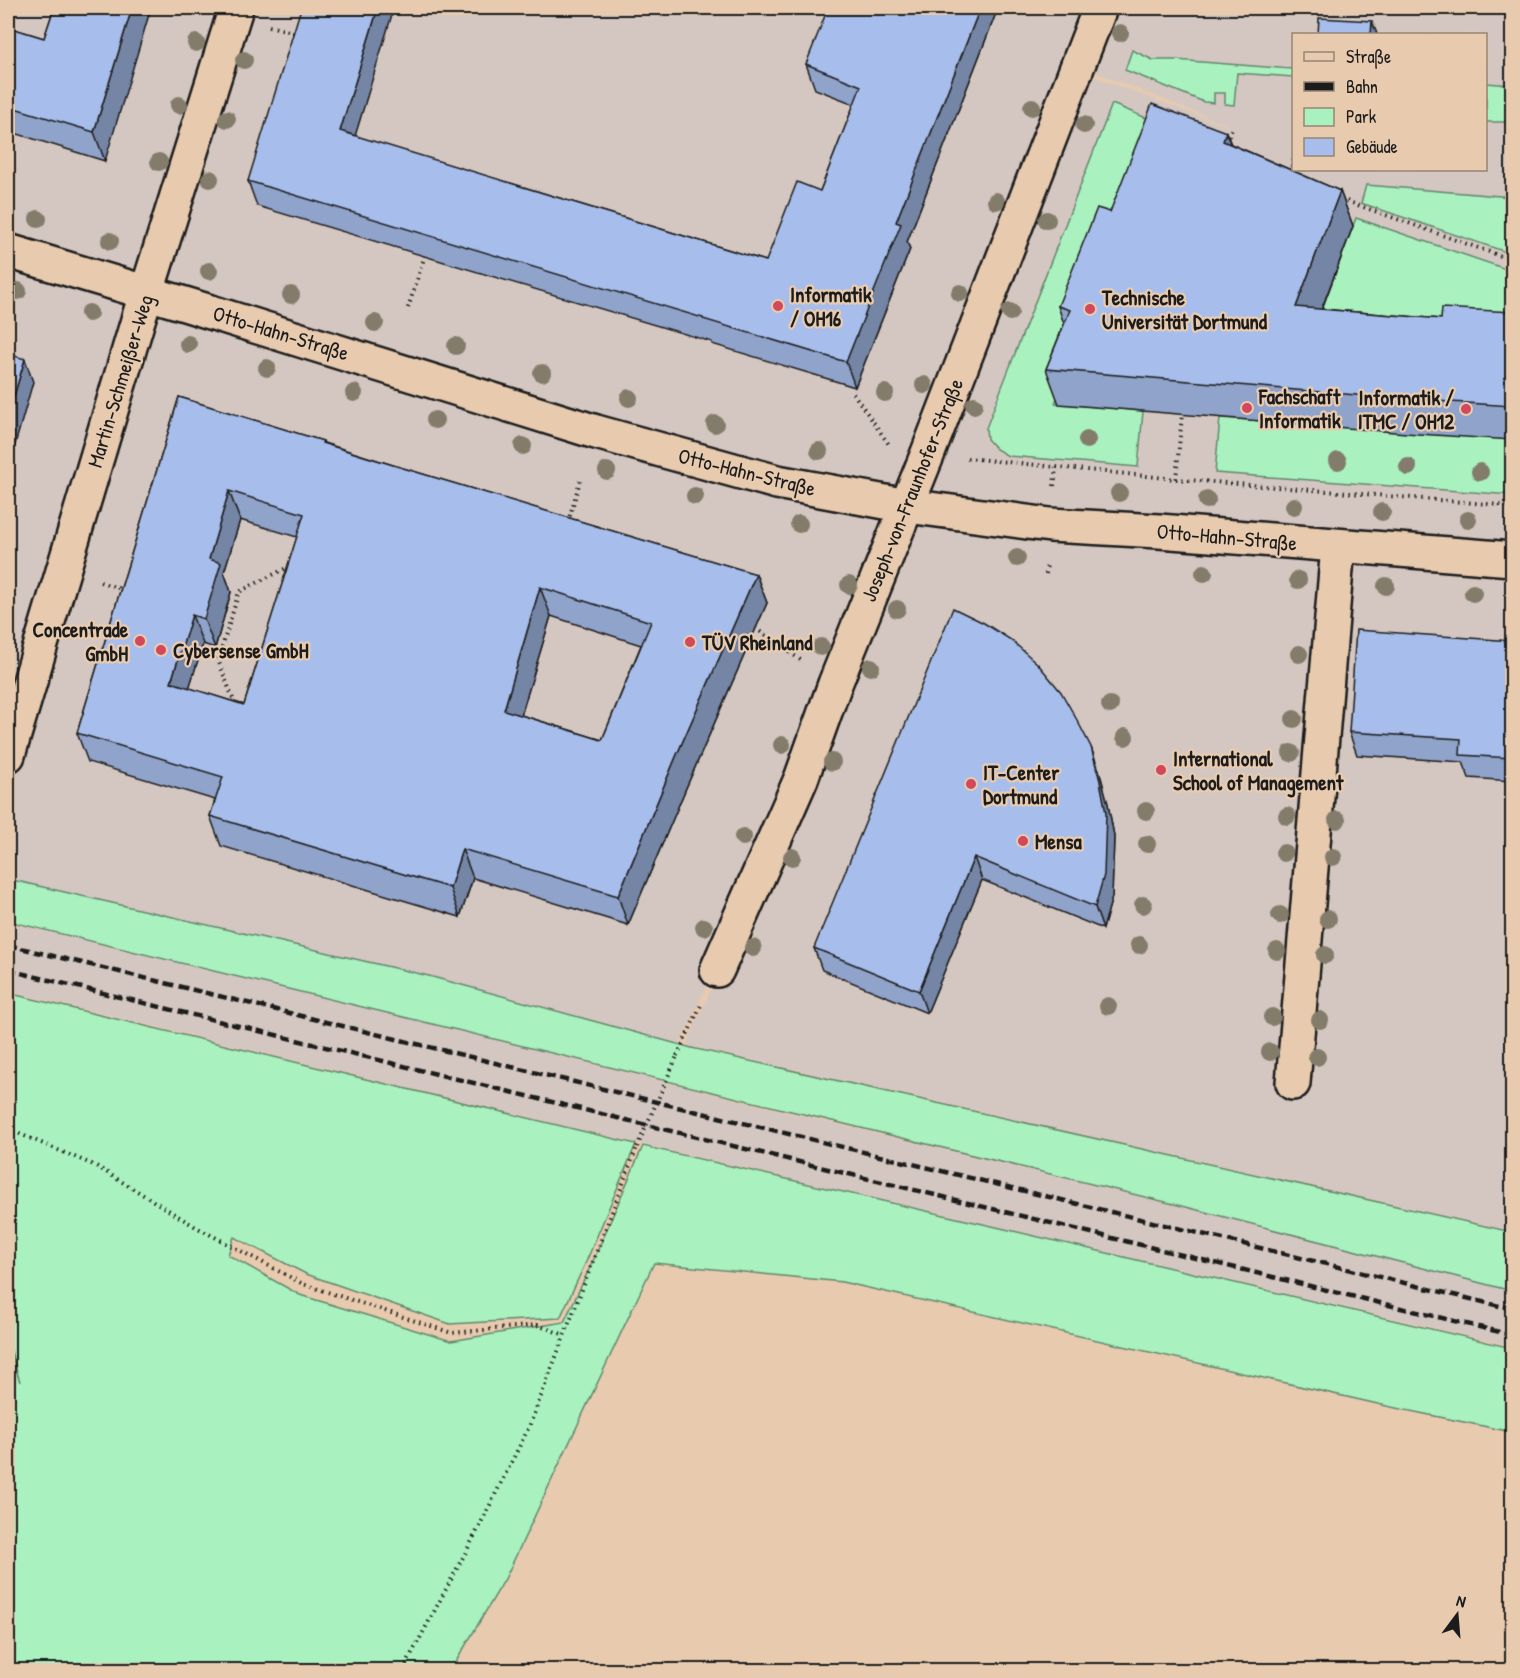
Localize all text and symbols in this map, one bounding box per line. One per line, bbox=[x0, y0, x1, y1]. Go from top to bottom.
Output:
legend bbox=[1292, 33, 1487, 171]
text: Straße bbox=[1346, 44, 1391, 69]
text: Bahn bbox=[1346, 74, 1378, 99]
text: Park bbox=[1346, 104, 1377, 129]
text: Gebäude bbox=[1346, 134, 1398, 159]
place label: Informatik / OH16 bbox=[790, 280, 872, 333]
place label: Technische Universität Dortmund bbox=[1101, 283, 1268, 336]
street label: Martin-Schmeißer-Weg bbox=[80, 291, 160, 471]
street label: Otto-Hahn-Straße bbox=[210, 299, 352, 367]
marker: Informatik / OH16 bbox=[771, 299, 785, 313]
marker: Technische Universität Dortmund bbox=[1083, 302, 1097, 316]
street label: Joseph-von-Fraunhofer-Straße bbox=[854, 374, 970, 606]
place label: Fachschaft Informatik bbox=[1258, 382, 1341, 435]
place label: Informatik / ITMC / OH12 bbox=[1358, 383, 1454, 436]
marker: Fachschaft Informatik bbox=[1240, 401, 1254, 415]
marker: Informatik / ITMC / OH12 bbox=[1459, 402, 1473, 416]
street label: Otto-Hahn-Straße bbox=[675, 441, 819, 503]
street label: Otto-Hahn-Straße bbox=[1156, 516, 1298, 558]
place label: Concentrade GmbH bbox=[32, 615, 129, 668]
place label: TÜV Rheinland bbox=[701, 628, 813, 657]
marker: Concentrade GmbH bbox=[133, 634, 147, 648]
marker: TÜV Rheinland bbox=[683, 635, 697, 649]
place label: Cybersense GmbH bbox=[173, 636, 309, 666]
marker: Cybersense GmbH bbox=[154, 643, 168, 657]
place label: International School of Management bbox=[1173, 744, 1344, 798]
place label: IT-Center Dortmund bbox=[983, 758, 1060, 811]
marker: International School of Management bbox=[1154, 763, 1168, 777]
marker: IT-Center Dortmund bbox=[964, 777, 978, 791]
place label: Mensa bbox=[1035, 827, 1082, 856]
marker: Mensa bbox=[1016, 834, 1030, 848]
north arrow bbox=[1427, 1585, 1487, 1645]
text: N bbox=[1454, 1589, 1469, 1612]

